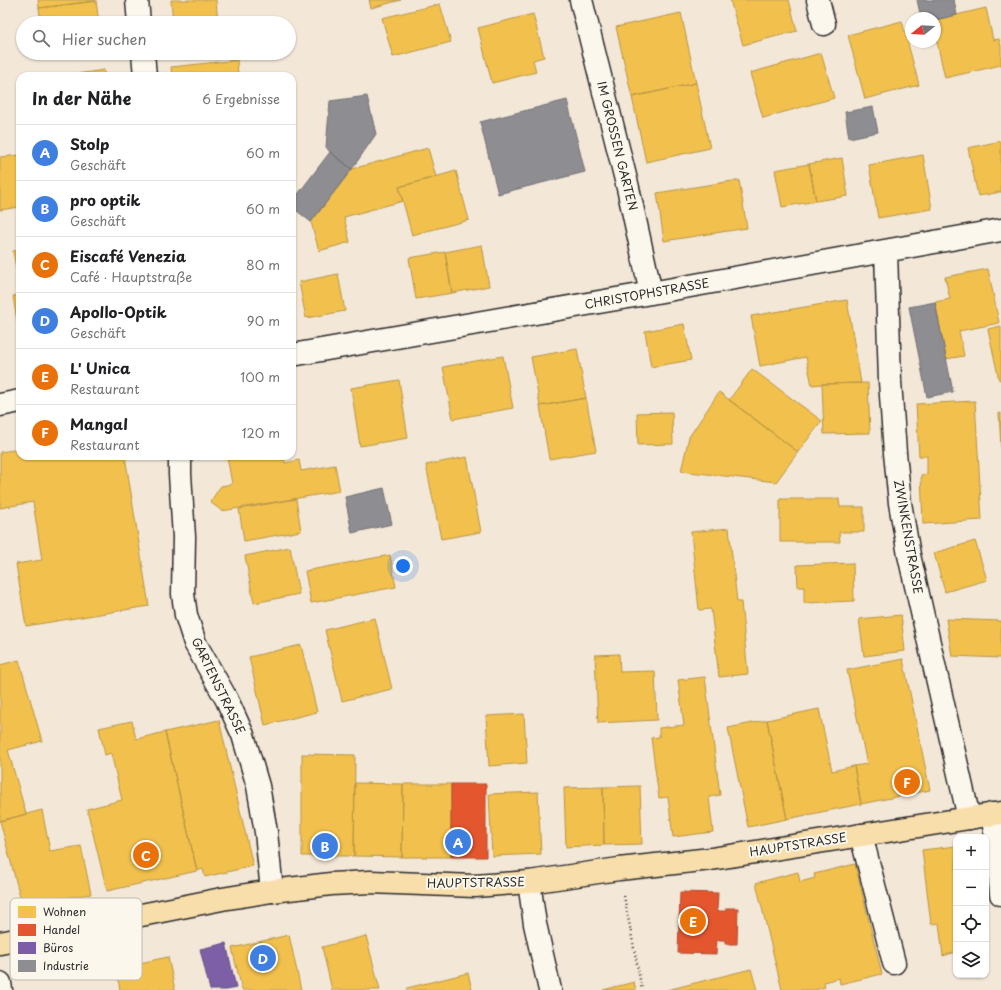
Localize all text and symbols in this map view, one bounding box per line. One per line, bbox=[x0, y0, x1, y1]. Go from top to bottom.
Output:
north arrow bbox=[905, 12, 941, 48]
search box bbox=[16, 16, 296, 60]
icon: search bbox=[30, 27, 52, 49]
text: Hier suchen bbox=[62, 27, 147, 50]
street label: IM GROSSEN GARTEN bbox=[593, 79, 643, 212]
text: In der Nähe bbox=[32, 85, 131, 111]
text: 6 Ergebnisse bbox=[202, 89, 280, 108]
text: Stolp bbox=[70, 132, 109, 155]
text: A bbox=[40, 143, 50, 162]
text: 60 m bbox=[246, 143, 280, 162]
text: Geschäft bbox=[70, 155, 126, 174]
text: pro optik bbox=[70, 188, 141, 211]
text: B bbox=[41, 199, 49, 218]
text: 60 m bbox=[246, 199, 280, 218]
text: Geschäft bbox=[70, 211, 126, 230]
text: Eiscafé Venezia bbox=[70, 244, 186, 267]
text: C bbox=[40, 255, 50, 274]
text: 80 m bbox=[246, 255, 280, 274]
text: Café · Hauptstraße bbox=[70, 267, 192, 286]
street label: CHRISTOPHSTRASSE bbox=[583, 273, 711, 313]
text: Apollo-Optik bbox=[70, 300, 167, 323]
text: D bbox=[40, 311, 50, 330]
text: 90 m bbox=[247, 311, 280, 330]
text: Geschäft bbox=[70, 323, 126, 342]
text: L' Unica bbox=[70, 356, 130, 379]
text: E bbox=[41, 367, 49, 386]
text: 100 m bbox=[240, 367, 280, 386]
text: Restaurant bbox=[70, 379, 140, 398]
text: Mangal bbox=[70, 412, 128, 435]
text: F bbox=[41, 423, 49, 442]
text: 120 m bbox=[241, 423, 280, 442]
text: Restaurant bbox=[70, 435, 140, 454]
street label: ZWINKENSTRASSE bbox=[890, 478, 928, 595]
your location bbox=[393, 556, 413, 576]
street label: GARTENSTRASSE bbox=[188, 634, 250, 737]
pin: F bbox=[894, 767, 920, 797]
pin: A bbox=[445, 827, 471, 857]
street label: HAUPTSTRASSE bbox=[748, 827, 848, 861]
pin: B bbox=[312, 831, 338, 861]
map controls bbox=[953, 834, 989, 978]
button: + bbox=[953, 834, 989, 870]
pin: C bbox=[133, 840, 159, 870]
button: − bbox=[953, 870, 989, 906]
street label: HAUPTSTRASSE bbox=[427, 872, 525, 892]
legend bbox=[10, 898, 142, 980]
text: Wohnen bbox=[43, 903, 86, 920]
pin: E bbox=[680, 906, 706, 936]
button: locate bbox=[953, 906, 989, 942]
text: Handel bbox=[43, 921, 80, 938]
text: Büros bbox=[43, 939, 73, 956]
button: layers bbox=[953, 942, 989, 978]
pin: D bbox=[250, 943, 276, 973]
text: Industrie bbox=[43, 957, 89, 974]

